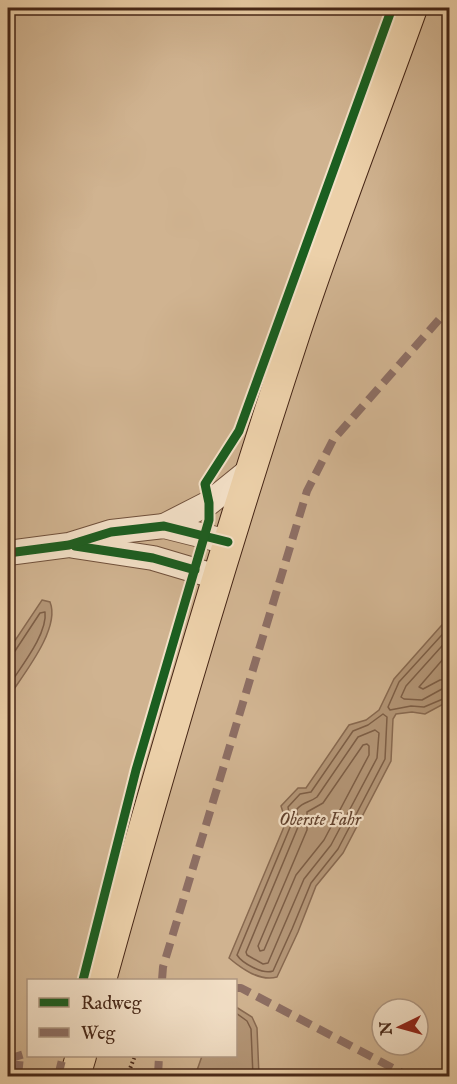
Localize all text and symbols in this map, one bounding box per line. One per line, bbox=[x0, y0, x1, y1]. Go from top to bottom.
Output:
water label: Oberste Fahr bbox=[279, 809, 362, 832]
legend bbox=[27, 979, 237, 1057]
text: Radweg bbox=[81, 993, 142, 1016]
north arrow bbox=[370, 997, 430, 1057]
text: N bbox=[376, 1020, 398, 1037]
text: Weg bbox=[81, 1023, 116, 1046]

